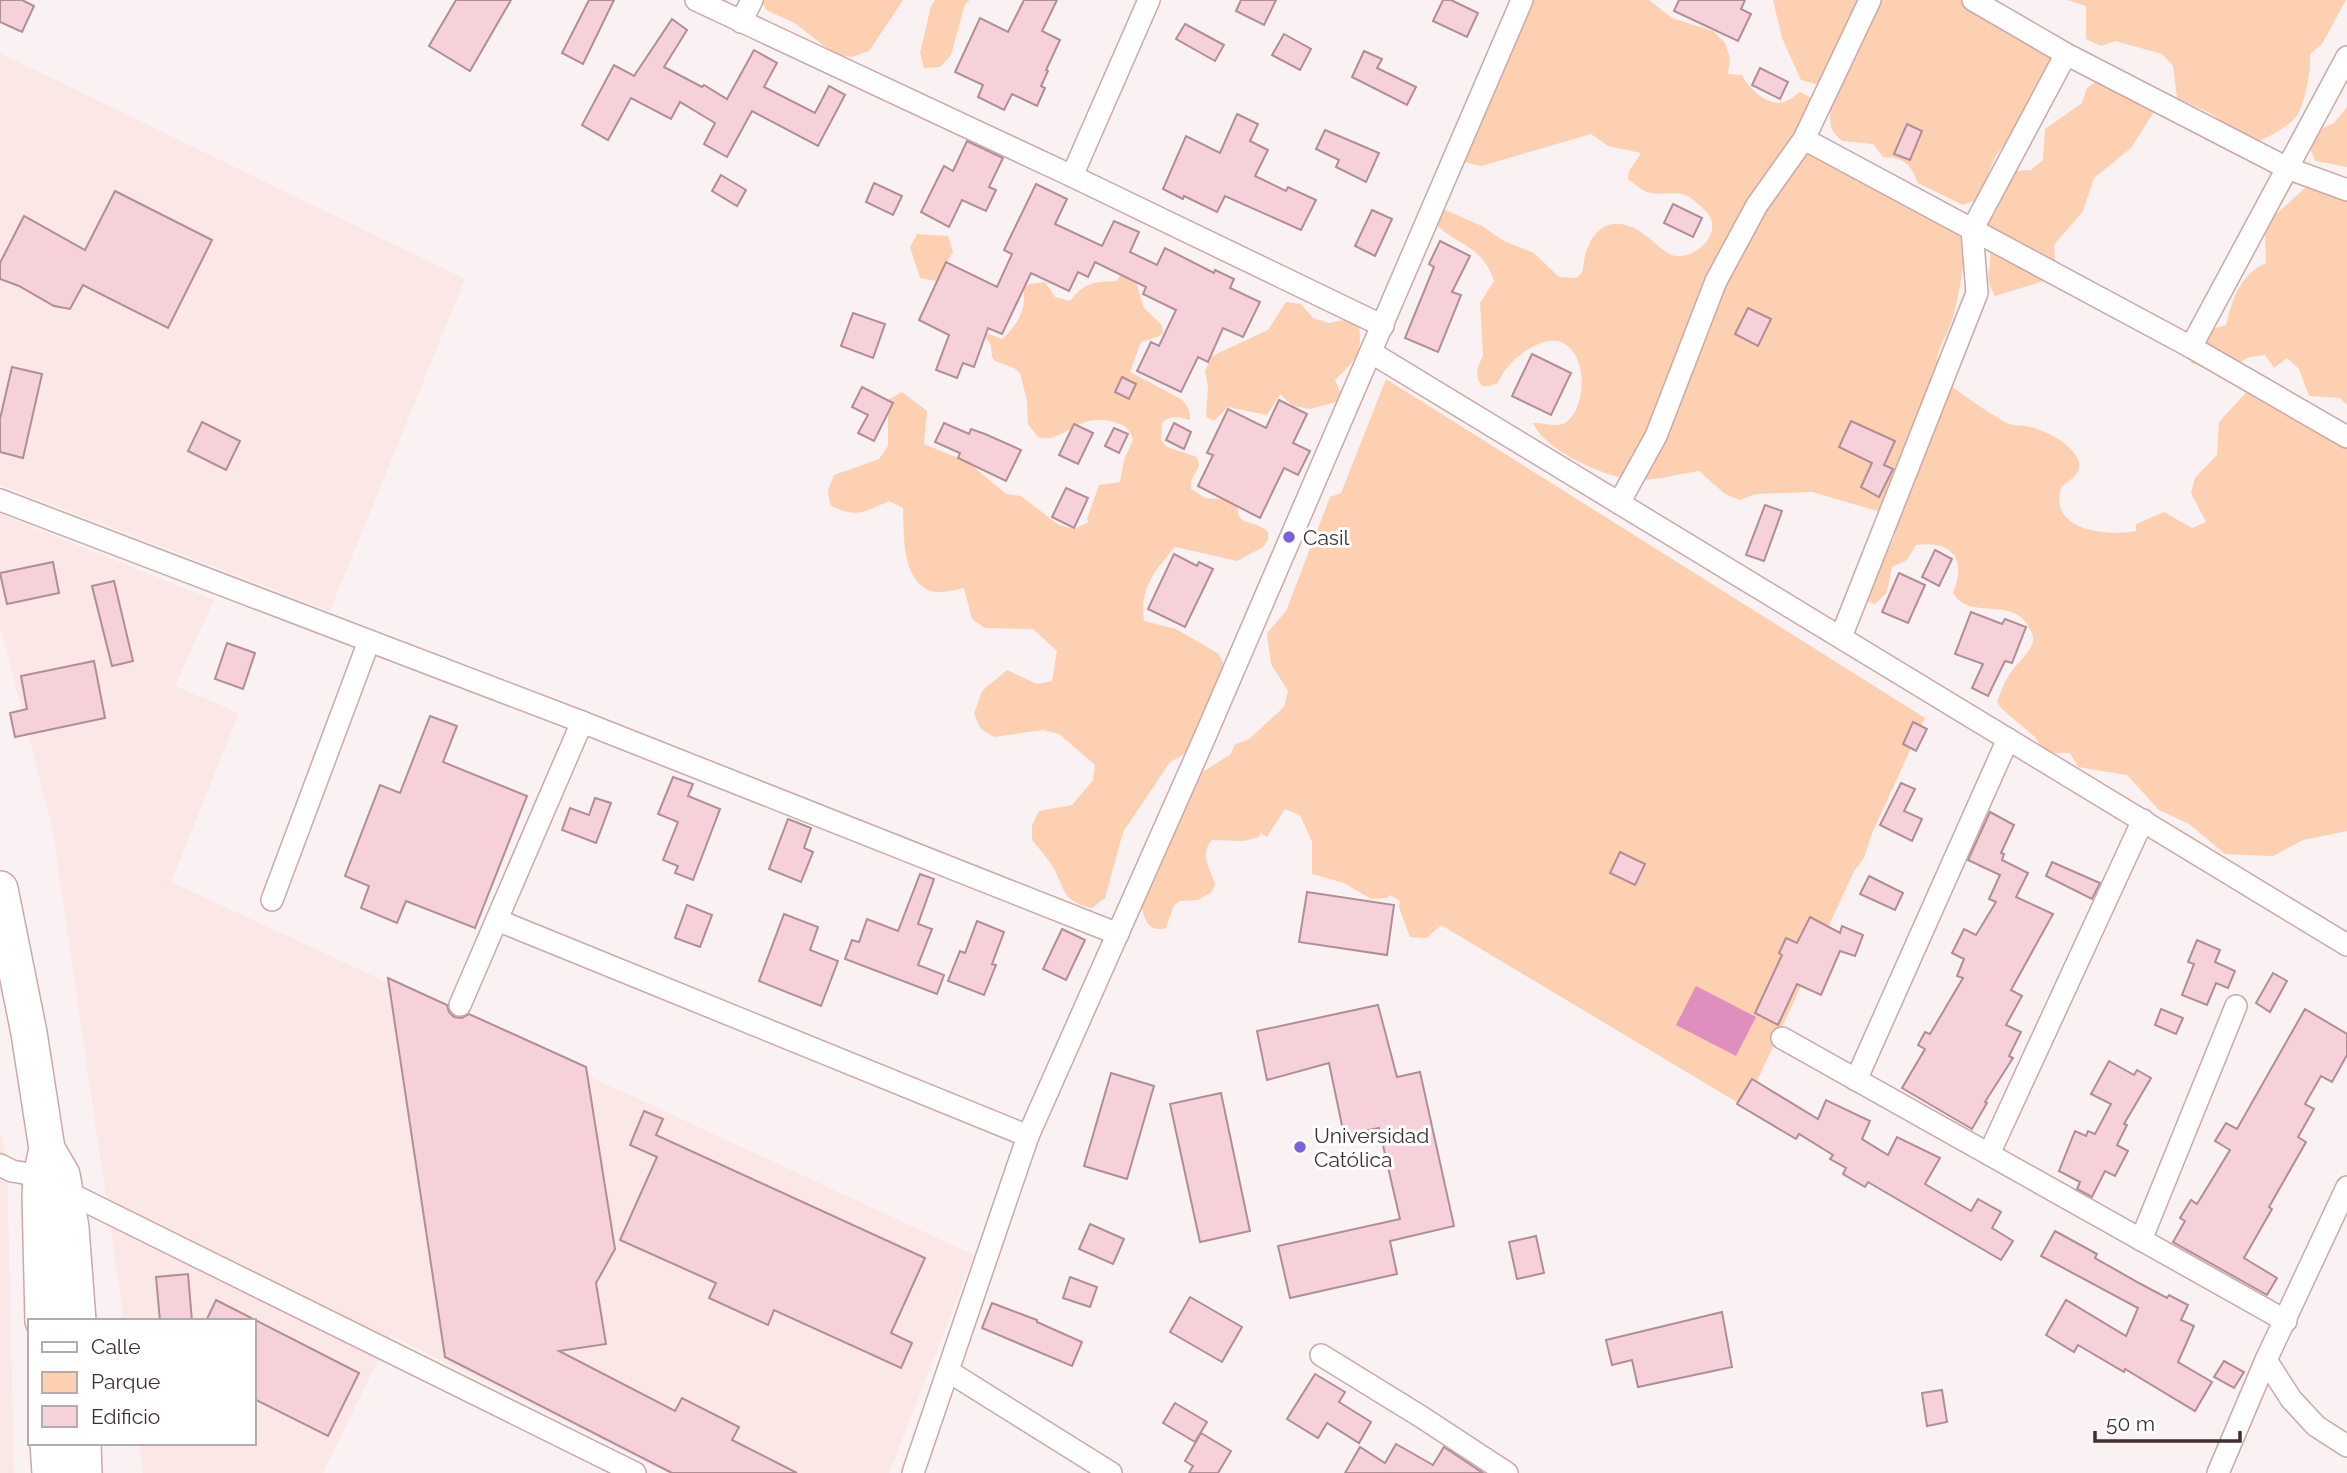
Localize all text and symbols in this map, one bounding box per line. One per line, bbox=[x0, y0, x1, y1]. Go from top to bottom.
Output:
place label: Casil bbox=[1303, 525, 1350, 550]
marker: Casil bbox=[1281, 529, 1297, 545]
place label: Universidad Católica bbox=[1314, 1123, 1429, 1172]
marker: Universidad Católica bbox=[1292, 1139, 1308, 1155]
legend bbox=[28, 1319, 256, 1445]
text: Calle bbox=[91, 1334, 141, 1359]
text: Parque bbox=[91, 1369, 160, 1394]
scale bar bbox=[2095, 1400, 2240, 1444]
text: Edificio bbox=[91, 1404, 160, 1429]
text: 50 m bbox=[2106, 1411, 2155, 1436]

